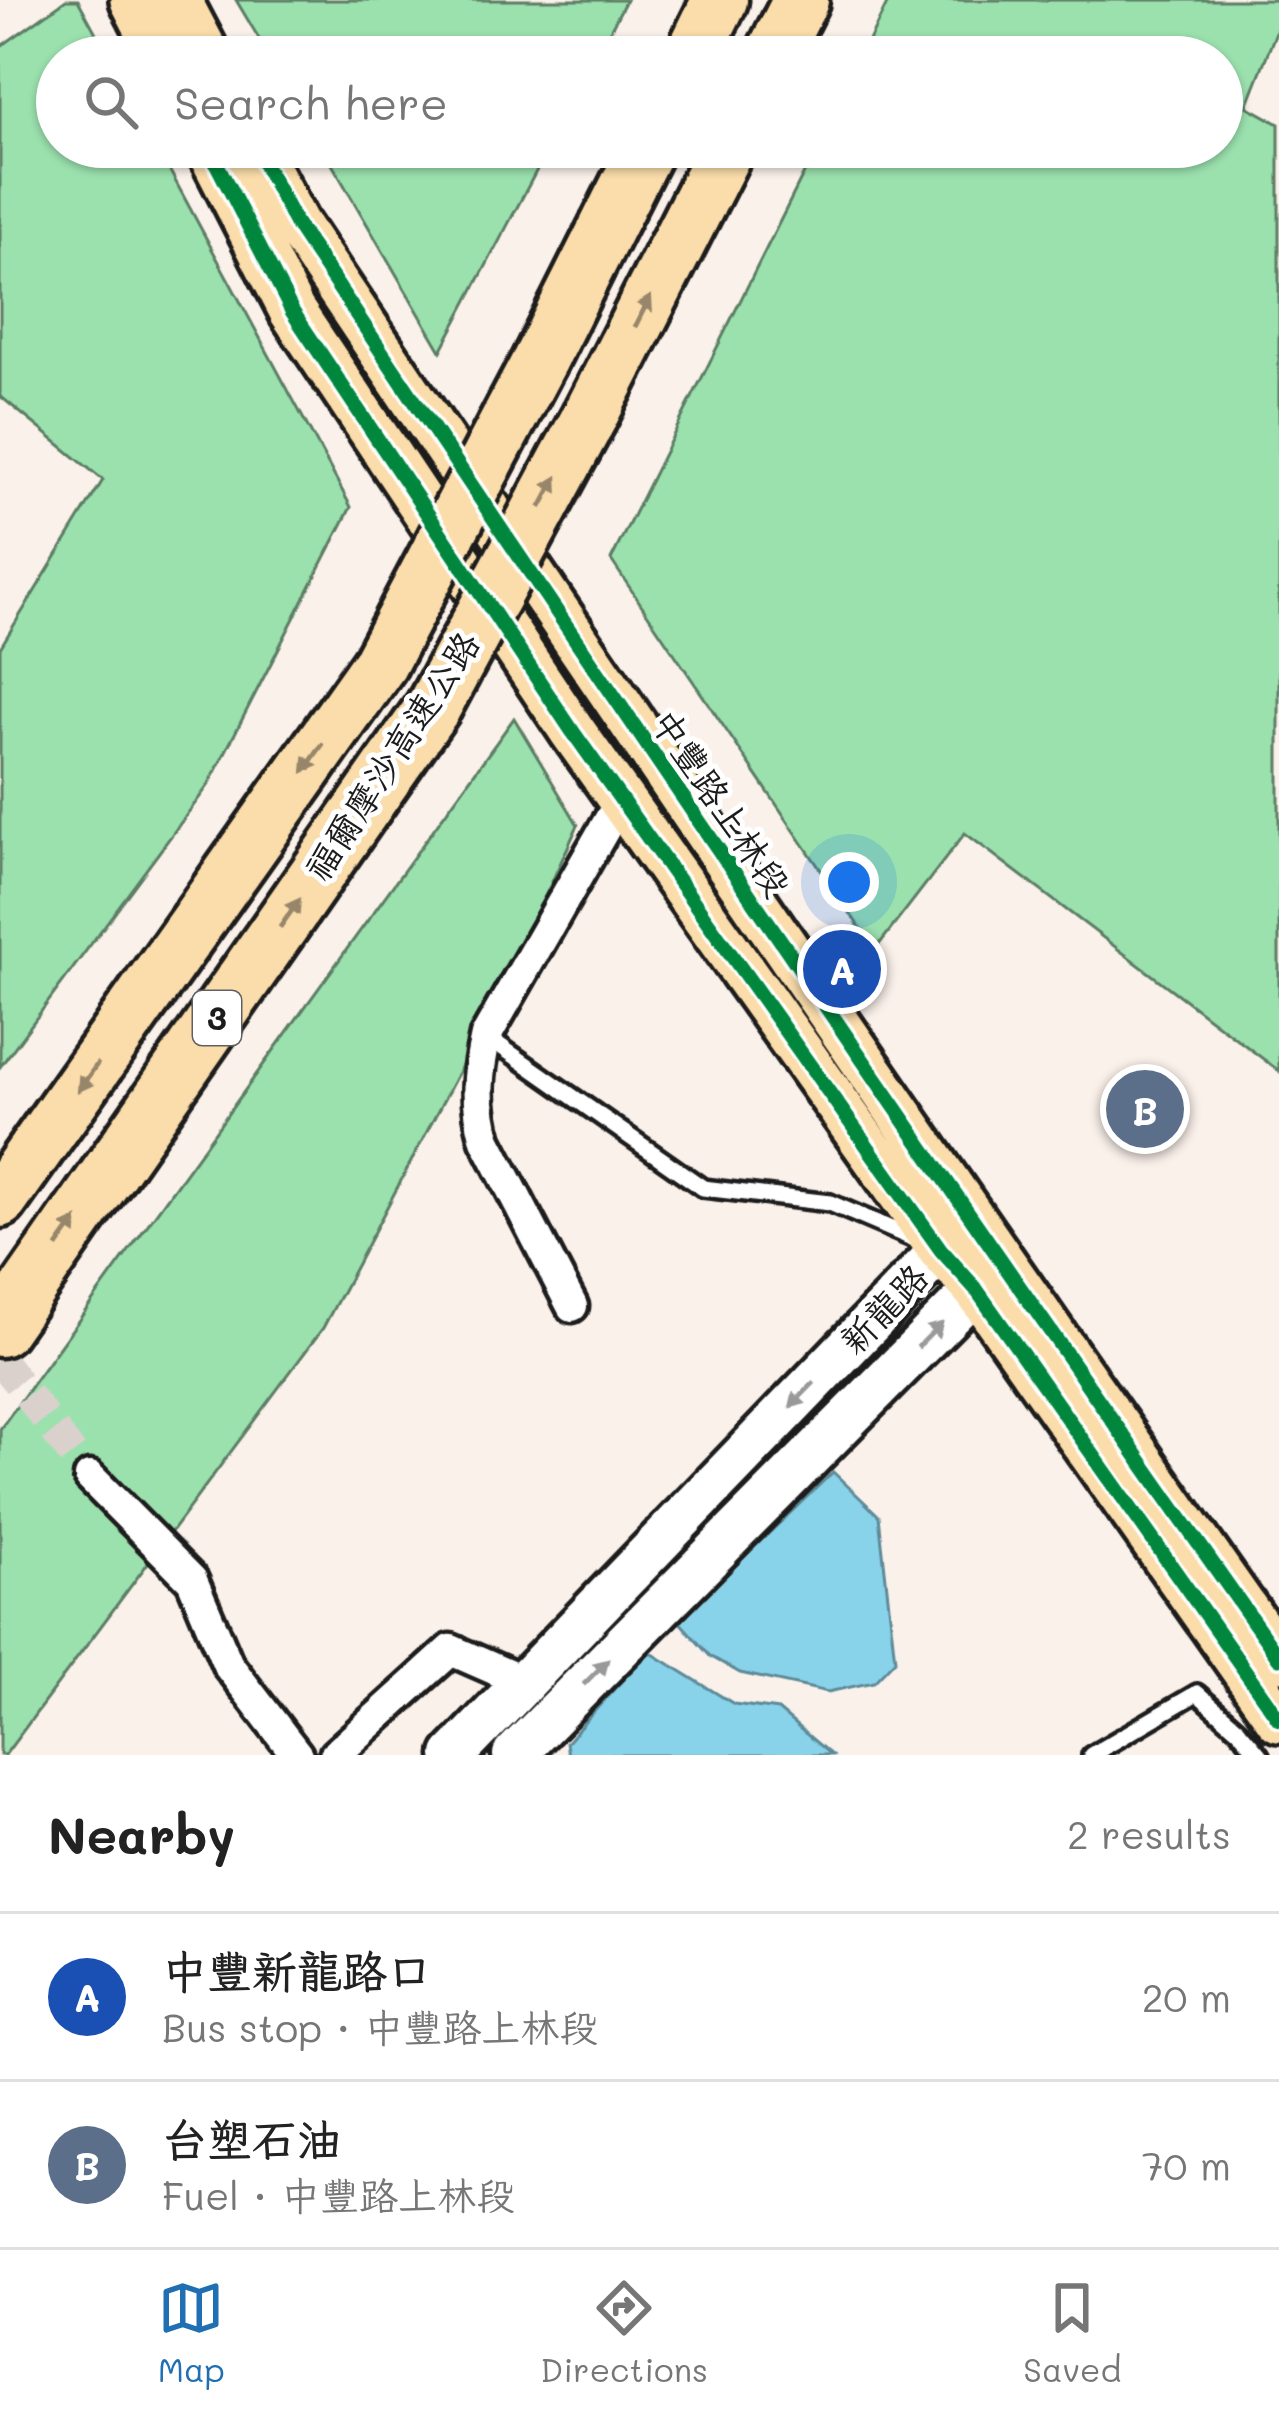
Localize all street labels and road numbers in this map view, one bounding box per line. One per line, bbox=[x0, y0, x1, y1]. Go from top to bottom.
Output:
street label: 福爾摩沙高速公路 bbox=[293, 622, 489, 889]
street label: 中豐路上林段 bbox=[642, 699, 802, 905]
road number: 3 bbox=[193, 991, 241, 1045]
street label: 新龍路 bbox=[828, 1253, 937, 1363]

